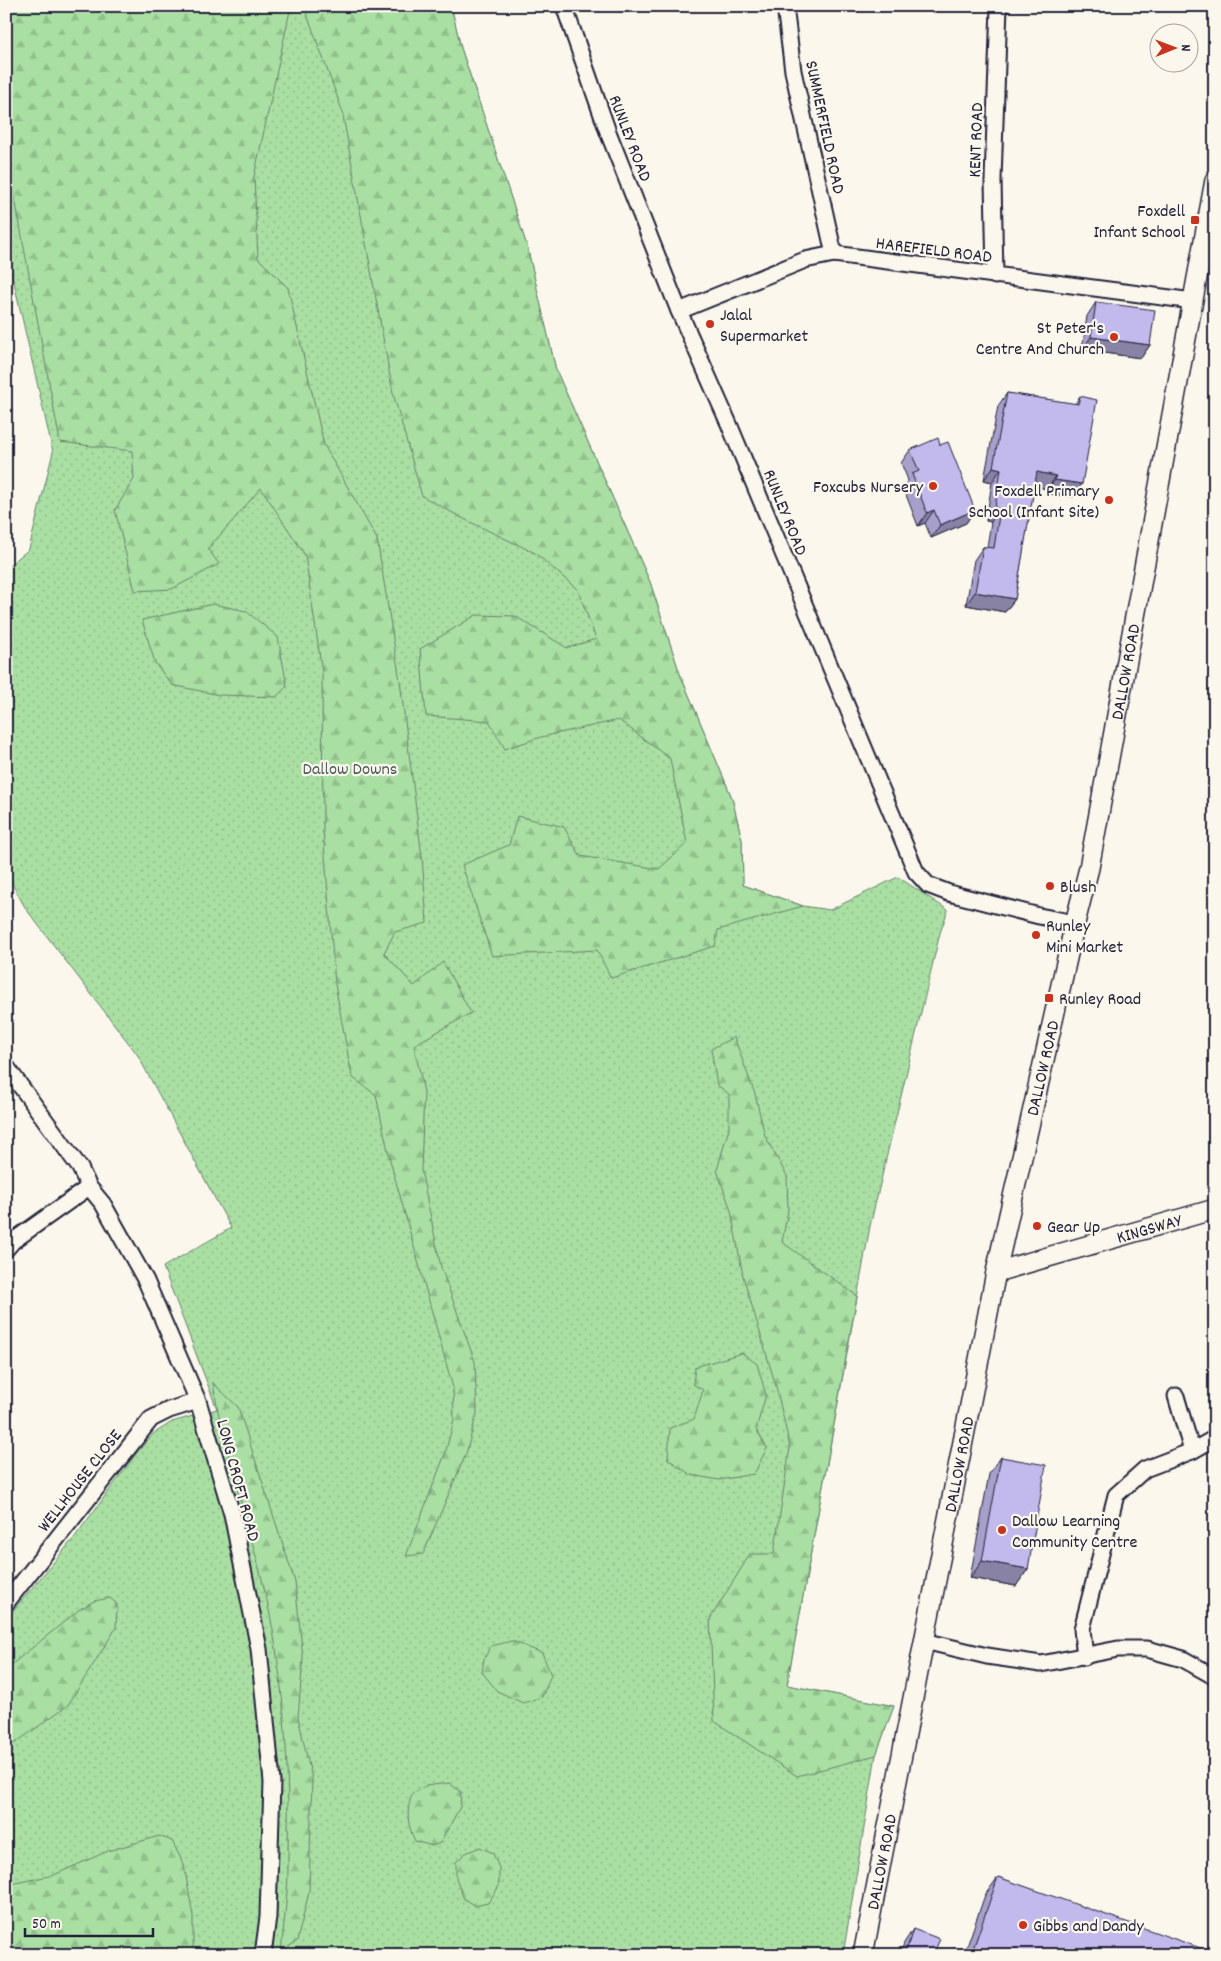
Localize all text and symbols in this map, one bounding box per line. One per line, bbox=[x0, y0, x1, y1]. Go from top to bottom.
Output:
north arrow bbox=[1148, 22, 1198, 72]
text: N bbox=[1175, 44, 1195, 52]
street label: SUMMERFIELD ROAD bbox=[797, 59, 850, 196]
street label: RUNLEY ROAD bbox=[601, 92, 657, 186]
street label: KENT ROAD bbox=[964, 102, 991, 178]
place label: Foxdell Infant School bbox=[1094, 200, 1186, 246]
marker: Foxdell Infant School bbox=[1189, 214, 1201, 226]
street label: HAREFIELD ROAD bbox=[874, 232, 993, 271]
place label: Jalal Supermarket bbox=[720, 304, 808, 350]
place label: St Peter's Centre And Church bbox=[976, 317, 1104, 363]
marker: Jalal Supermarket bbox=[704, 318, 716, 330]
marker: St Peter's Centre And Church bbox=[1108, 331, 1120, 343]
street label: RUNLEY ROAD bbox=[755, 466, 812, 560]
place label: Foxcubs Nursery bbox=[813, 476, 924, 501]
marker: Foxcubs Nursery bbox=[927, 480, 939, 492]
place label: Foxdell Primary School (Infant Site) bbox=[969, 480, 1100, 526]
marker: Foxdell Primary School (Infant Site) bbox=[1103, 494, 1115, 506]
street label: DALLOW ROAD bbox=[1106, 622, 1148, 722]
park label: Dallow Downs bbox=[303, 758, 397, 783]
place label: Blush bbox=[1060, 876, 1096, 901]
marker: Blush bbox=[1044, 880, 1056, 892]
place label: Runley Mini Market bbox=[1046, 915, 1124, 961]
marker: Runley Mini Market bbox=[1030, 929, 1042, 941]
place label: Runley Road bbox=[1059, 988, 1141, 1013]
marker: Runley Road bbox=[1043, 992, 1055, 1004]
street label: DALLOW ROAD bbox=[1022, 1019, 1068, 1119]
street label: KINGSWAY bbox=[1114, 1209, 1186, 1252]
place label: Gear Up bbox=[1047, 1216, 1100, 1241]
marker: Gear Up bbox=[1031, 1220, 1043, 1232]
street label: DALLOW ROAD bbox=[939, 1415, 983, 1515]
street label: LONG CROFT ROAD bbox=[208, 1417, 265, 1544]
street label: WELLHOUSE CLOSE bbox=[33, 1425, 129, 1538]
place label: Dallow Learning Community Centre bbox=[1012, 1510, 1138, 1556]
marker: Dallow Learning Community Centre bbox=[996, 1524, 1008, 1536]
street label: DALLOW ROAD bbox=[862, 1812, 905, 1912]
scale bar bbox=[25, 1906, 152, 1938]
text: 50 m bbox=[32, 1914, 61, 1936]
place label: Gibbs and Dandy bbox=[1033, 1915, 1144, 1940]
marker: Gibbs and Dandy bbox=[1017, 1919, 1029, 1931]

